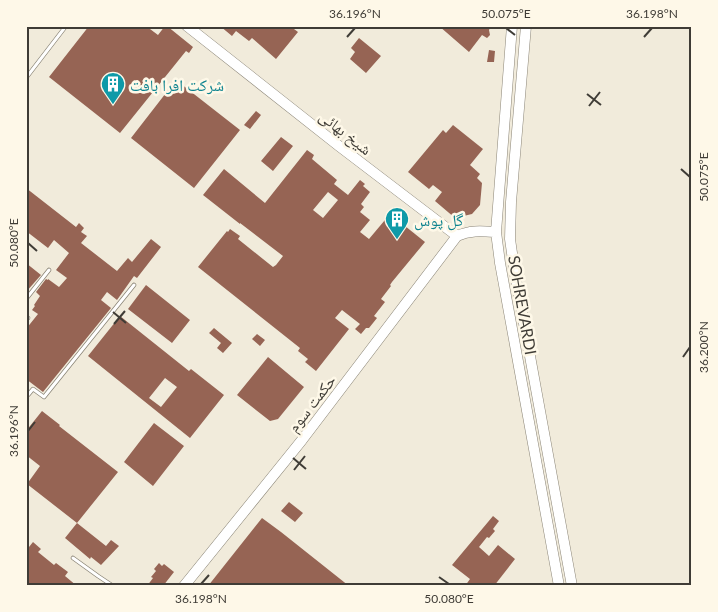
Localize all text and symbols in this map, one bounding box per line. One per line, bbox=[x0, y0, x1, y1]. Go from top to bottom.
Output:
text: 36.196°N bbox=[329, 6, 381, 21]
text: 50.075°E bbox=[481, 6, 531, 21]
text: 36.198°N bbox=[626, 6, 678, 21]
building icon: شرکت افرا بافت bbox=[100, 71, 126, 105]
place label: شرکت افرا بافت bbox=[130, 75, 224, 95]
street label: شیخ بهائی bbox=[315, 106, 376, 160]
text: 50.075°E bbox=[696, 152, 711, 202]
building icon: گل پوش bbox=[384, 206, 410, 240]
place label: گل پوش bbox=[414, 210, 464, 231]
text: 50.080°E bbox=[6, 218, 21, 268]
street label: SOHREVARDI bbox=[505, 254, 541, 356]
text: 36.200°N bbox=[696, 321, 711, 373]
street label: حکمت سوم bbox=[283, 371, 341, 437]
text: 36.196°N bbox=[6, 405, 21, 457]
text: 36.198°N bbox=[175, 591, 227, 606]
text: 50.080°E bbox=[424, 591, 474, 606]

